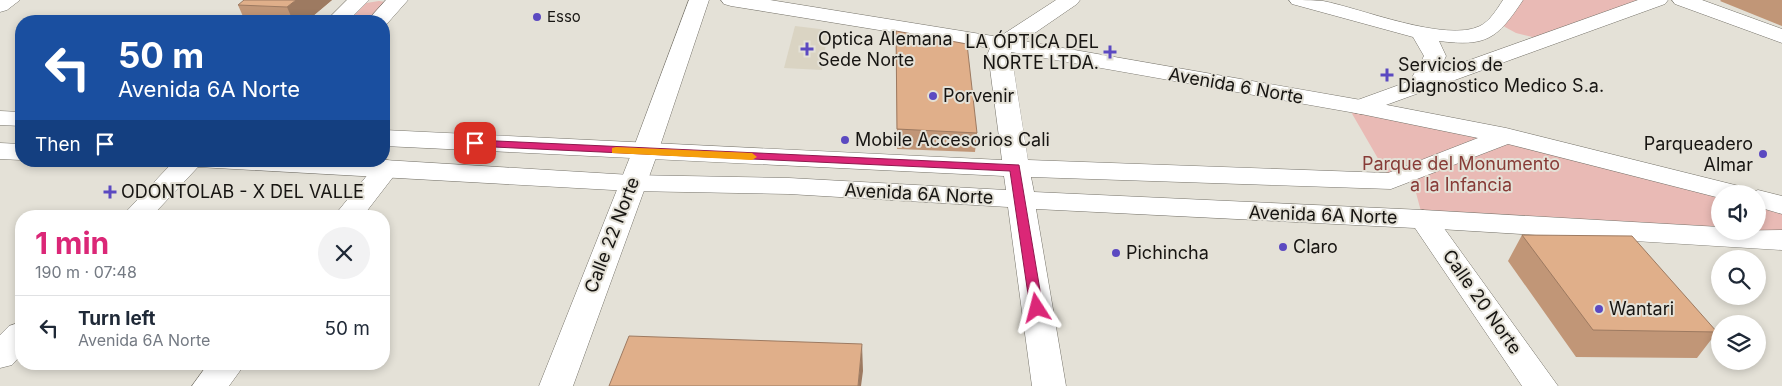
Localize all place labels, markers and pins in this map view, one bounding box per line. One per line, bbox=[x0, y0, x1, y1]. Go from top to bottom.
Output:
place label: Esso bbox=[547, 7, 581, 26]
marker: Esso bbox=[531, 11, 543, 23]
place label: Optica Alemana Sede Norte bbox=[818, 28, 953, 70]
place label: LA ÓPTICA DEL NORTE LTDA. bbox=[965, 30, 1099, 73]
marker: Optica Alemana Sede Norte bbox=[800, 42, 814, 56]
marker: LA ÓPTICA DEL NORTE LTDA. bbox=[1103, 45, 1117, 59]
place label: Servicios de Diagnostico Medico S.a. bbox=[1398, 54, 1604, 96]
marker: Servicios de Diagnostico Medico S.a. bbox=[1380, 68, 1394, 82]
place label: Porvenir bbox=[943, 85, 1015, 106]
marker: Porvenir bbox=[927, 90, 939, 102]
pin bbox=[454, 122, 496, 164]
place label: Mobile Accesorios Cali bbox=[855, 129, 1050, 150]
place label: Parqueadero Almar bbox=[1644, 133, 1753, 175]
marker: Mobile Accesorios Cali bbox=[839, 134, 851, 146]
marker: Parqueadero Almar bbox=[1757, 148, 1769, 160]
place label: ODONTOLAB - X DEL VALLE bbox=[121, 181, 364, 202]
marker: ODONTOLAB - X DEL VALLE bbox=[103, 185, 117, 199]
place label: Claro bbox=[1293, 236, 1338, 257]
marker: Claro bbox=[1277, 241, 1289, 253]
place label: Pichincha bbox=[1126, 242, 1209, 263]
marker: Pichincha bbox=[1110, 247, 1122, 259]
place label: Wantari bbox=[1609, 298, 1674, 319]
marker: Wantari bbox=[1593, 303, 1605, 315]

